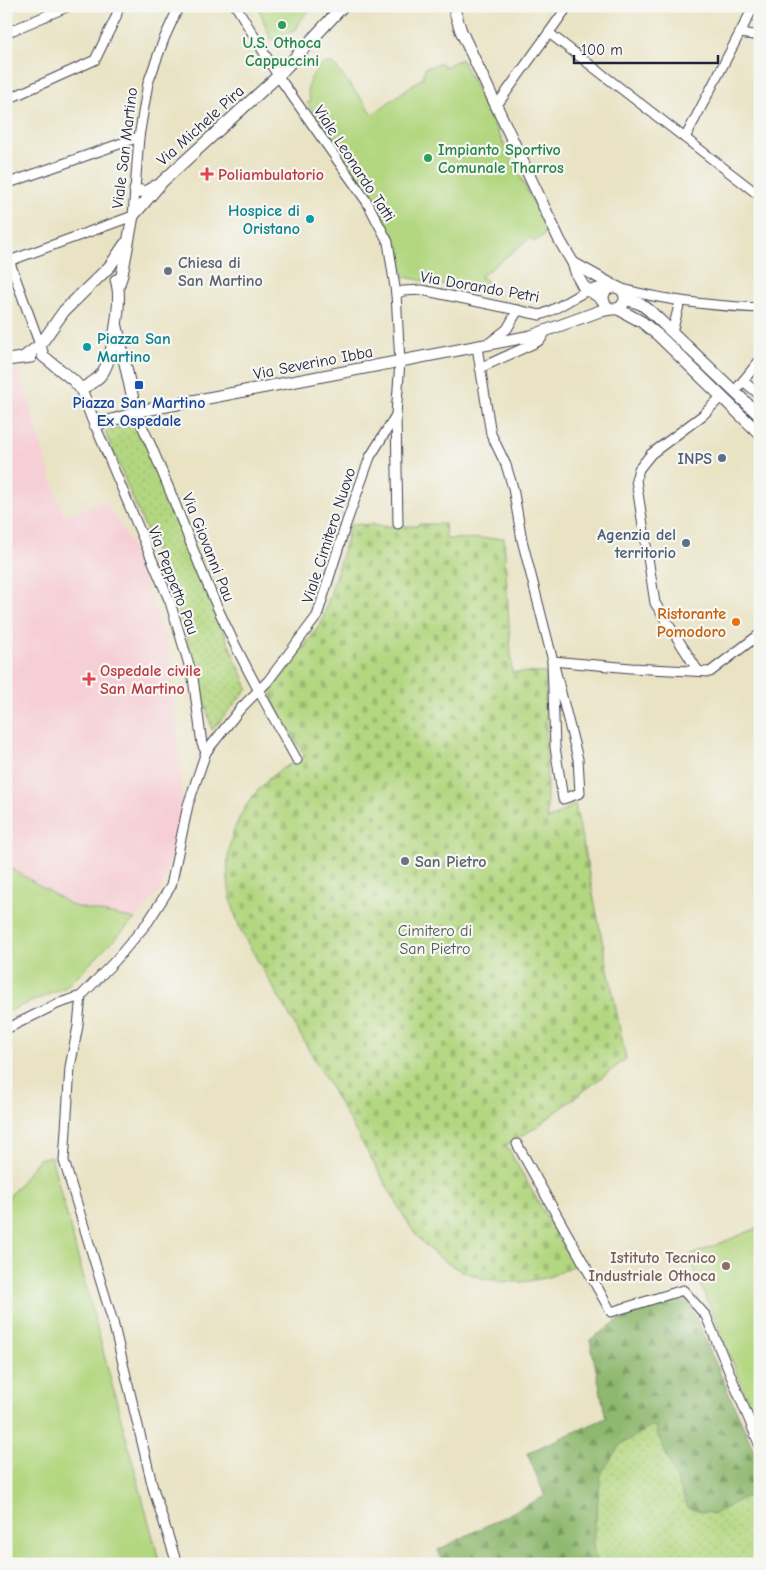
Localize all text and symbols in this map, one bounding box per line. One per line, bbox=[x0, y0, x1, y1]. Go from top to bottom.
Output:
marker: U.S. Othoca Cappuccini bbox=[276, 19, 288, 31]
scale bar bbox=[574, 32, 717, 64]
place label: U.S. Othoca Cappuccini bbox=[243, 34, 321, 70]
text: 100 m bbox=[581, 41, 623, 59]
street label: Via Michele Pira bbox=[153, 82, 248, 170]
street label: Viale San Martino bbox=[109, 86, 141, 210]
street label: Viale Leonardo Tatti bbox=[310, 102, 398, 225]
place label: Impianto Sportivo Comunale Tharros bbox=[438, 141, 564, 177]
marker: Impianto Sportivo Comunale Tharros bbox=[422, 152, 434, 164]
place label: Poliambulatorio bbox=[218, 166, 324, 184]
marker: Poliambulatorio bbox=[200, 167, 214, 181]
place label: Hospice di Oristano bbox=[228, 202, 300, 238]
marker: Hospice di Oristano bbox=[304, 213, 316, 225]
place label: Chiesa di San Martino bbox=[178, 254, 263, 290]
marker: Chiesa di San Martino bbox=[162, 265, 174, 277]
street label: Via Dorando Petri bbox=[419, 268, 541, 306]
place label: Piazza San Martino bbox=[97, 330, 171, 366]
marker: Piazza San Martino bbox=[81, 341, 93, 353]
street label: Via Severino Ibba bbox=[252, 343, 374, 383]
marker: Piazza San Martino Ex Ospedale bbox=[133, 379, 145, 391]
place label: Piazza San Martino Ex Ospedale bbox=[73, 394, 205, 430]
place label: INPS bbox=[678, 450, 712, 468]
marker: INPS bbox=[716, 452, 728, 464]
street label: Viale Cimitero Nuovo bbox=[299, 465, 359, 605]
street label: Via Giovanni Pau bbox=[178, 491, 238, 604]
street label: Via Peppetto Pau bbox=[144, 524, 202, 637]
place label: Agenzia del territorio bbox=[597, 526, 676, 562]
marker: Agenzia del territorio bbox=[680, 537, 692, 549]
place label: Ristorante Pomodoro bbox=[657, 605, 726, 641]
marker: Ristorante Pomodoro bbox=[730, 616, 742, 628]
place label: Ospedale civile San Martino bbox=[100, 662, 201, 698]
marker: Ospedale civile San Martino bbox=[82, 672, 96, 686]
place label: San Pietro bbox=[415, 853, 487, 871]
marker: San Pietro bbox=[399, 855, 411, 867]
park label: Cimitero di San Pietro bbox=[398, 922, 472, 958]
place label: Istituto Tecnico Industriale Othoca bbox=[589, 1249, 716, 1285]
marker: Istituto Tecnico Industriale Othoca bbox=[720, 1260, 732, 1272]

